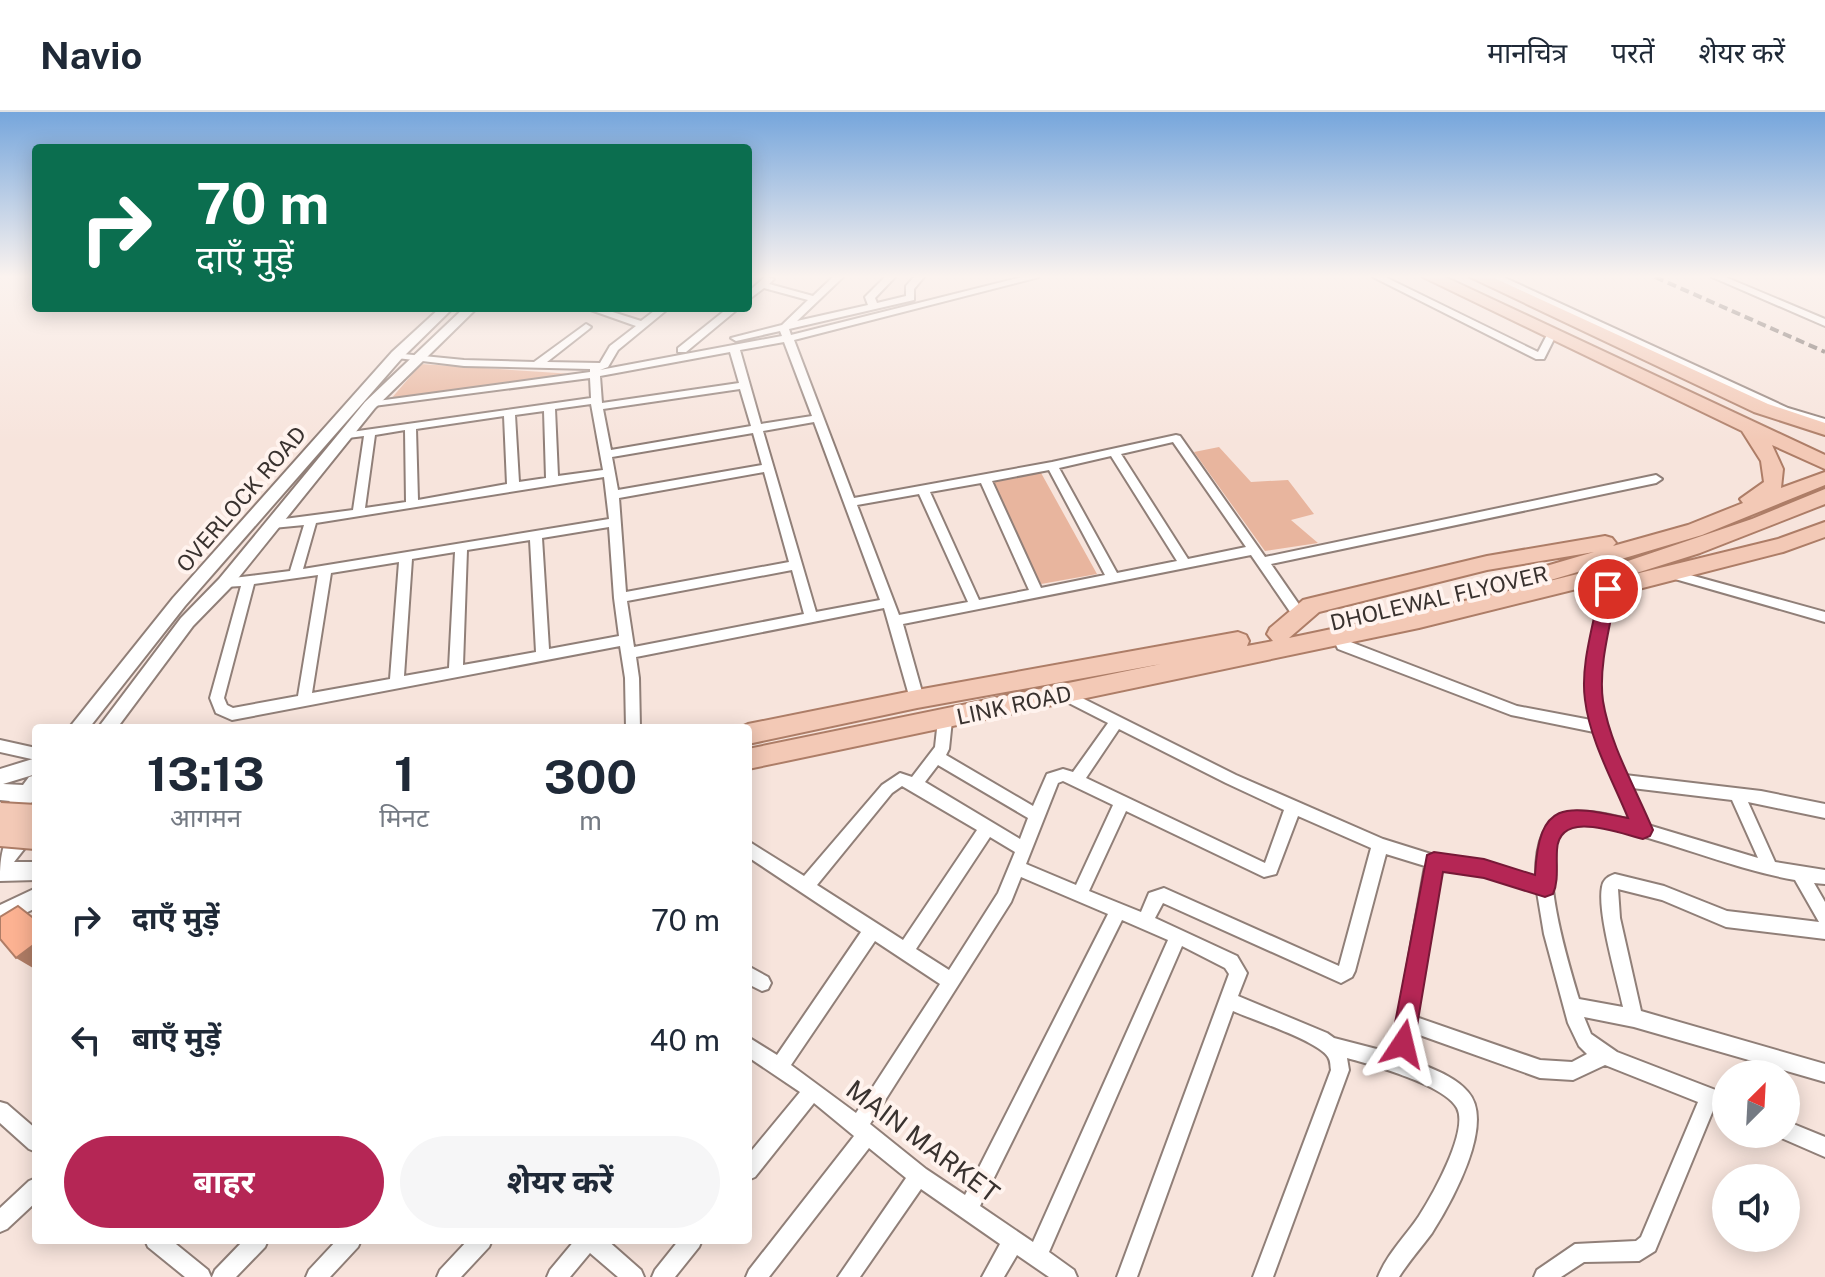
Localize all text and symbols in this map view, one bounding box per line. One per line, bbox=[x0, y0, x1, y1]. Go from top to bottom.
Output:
text: Navio bbox=[40, 33, 142, 78]
text: मानचित्र bbox=[1487, 36, 1567, 69]
text: परतें bbox=[1611, 36, 1655, 69]
text: शेयर करें bbox=[1699, 36, 1785, 69]
text: 70 m bbox=[196, 171, 329, 237]
icon: right bbox=[64, 176, 168, 280]
text: दाएँ मुड़ें bbox=[196, 238, 294, 280]
street label: OVERLOCK ROAD bbox=[171, 421, 311, 577]
pin bbox=[1574, 555, 1642, 623]
street label: DHOLEWAL FLYOVER bbox=[1328, 560, 1550, 636]
icon: arrive bbox=[1586, 567, 1630, 611]
street label: LINK ROAD bbox=[954, 680, 1074, 730]
text: 13:13 bbox=[147, 745, 265, 802]
text: 1 bbox=[394, 745, 414, 802]
text: 300 bbox=[544, 748, 637, 805]
text: आगमन bbox=[170, 802, 241, 833]
text: मिनट bbox=[379, 802, 429, 833]
text: m bbox=[579, 805, 602, 836]
icon: right bbox=[64, 898, 108, 942]
text: दाएँ मुड़ें bbox=[132, 900, 219, 936]
text: 70 m bbox=[651, 902, 720, 938]
position arrow bbox=[1361, 1002, 1445, 1086]
icon: left bbox=[64, 1018, 108, 1062]
text: बाएँ मुड़ें bbox=[132, 1020, 221, 1056]
text: 40 m bbox=[650, 1022, 720, 1058]
north arrow bbox=[1712, 1060, 1800, 1148]
map controls bbox=[1712, 1060, 1800, 1252]
street label: MAIN MARKET bbox=[840, 1073, 1006, 1209]
button: बाहर bbox=[64, 1136, 384, 1228]
button: शेयर करें bbox=[400, 1136, 720, 1228]
button: sound bbox=[1712, 1164, 1800, 1252]

